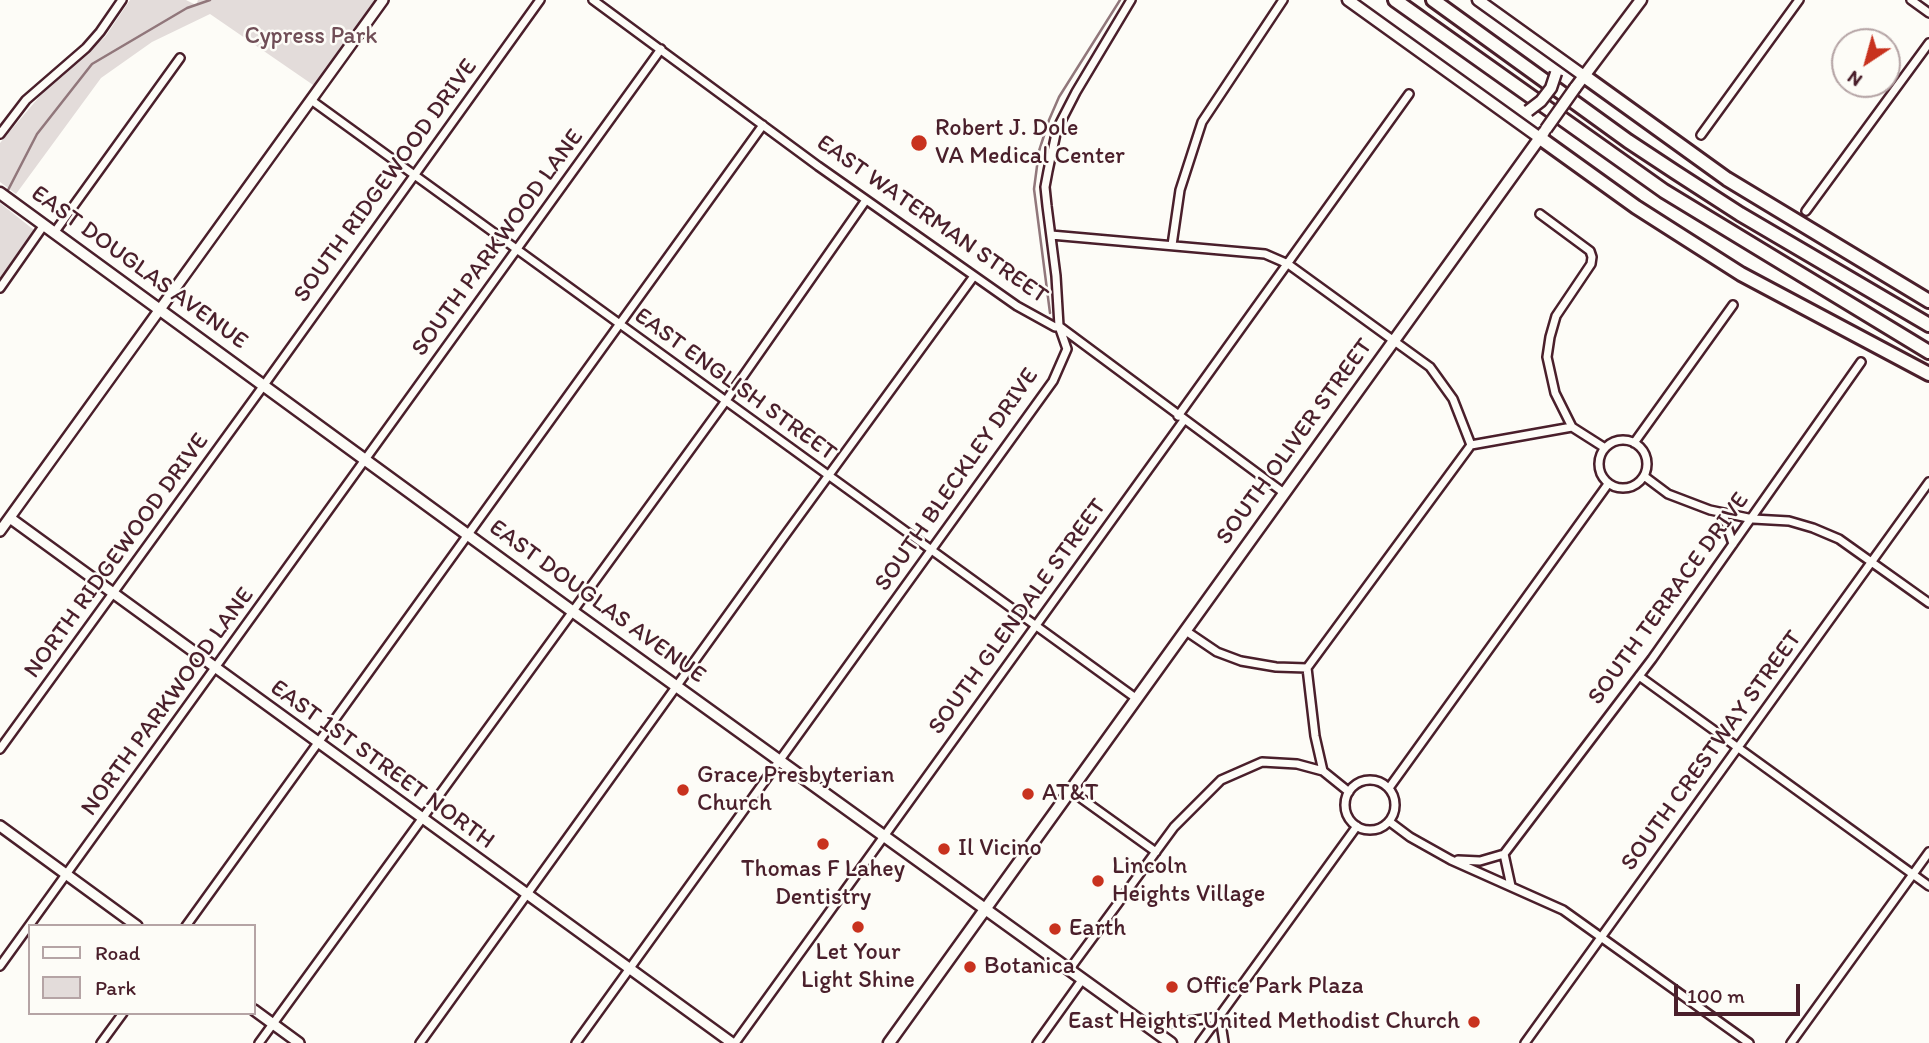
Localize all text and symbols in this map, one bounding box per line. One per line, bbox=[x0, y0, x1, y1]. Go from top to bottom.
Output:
park label: Cypress Park bbox=[244, 23, 378, 51]
north arrow bbox=[1831, 28, 1901, 98]
street label: SOUTH RIDGEWOOD DRIVE bbox=[288, 54, 484, 308]
text: N bbox=[1843, 66, 1866, 92]
place label: Robert J. Dole VA Medical Center bbox=[935, 115, 1125, 171]
street label: SOUTH PARKWOOD LANE bbox=[406, 124, 590, 362]
street label: EAST WATERMAN STREET bbox=[811, 129, 1053, 311]
marker: Robert J. Dole VA Medical Center bbox=[909, 133, 929, 153]
street label: EAST DOUGLAS AVENUE bbox=[25, 180, 253, 356]
street label: EAST ENGLISH STREET bbox=[628, 302, 842, 468]
street label: SOUTH OLIVER STREET bbox=[1211, 333, 1379, 551]
street label: SOUTH BLECKLEY DRIVE bbox=[869, 363, 1045, 597]
street label: NORTH RIDGEWOOD DRIVE bbox=[18, 428, 216, 684]
street label: SOUTH TERRACE DRIVE bbox=[1582, 487, 1756, 711]
street label: SOUTH GLENDALE STREET bbox=[923, 494, 1113, 740]
street label: EAST DOUGLAS AVENUE bbox=[483, 514, 711, 690]
street label: NORTH PARKWOOD LANE bbox=[75, 582, 261, 822]
street label: SOUTH CRESTWAY STREET bbox=[1615, 625, 1809, 877]
street label: EAST 1ST STREET NORTH bbox=[264, 674, 500, 856]
place label: Grace Presbyterian Church bbox=[697, 762, 895, 818]
place label: AT&T bbox=[1042, 780, 1098, 808]
marker: Grace Presbyterian Church bbox=[675, 782, 691, 798]
marker: AT&T bbox=[1020, 786, 1036, 802]
place label: Il Vicino bbox=[958, 835, 1042, 863]
marker: Thomas F Lahey Dentistry bbox=[815, 836, 831, 852]
marker: Il Vicino bbox=[936, 841, 952, 857]
place label: Lincoln Heights Village bbox=[1112, 853, 1265, 909]
place label: Thomas F Lahey Dentistry bbox=[741, 856, 905, 912]
marker: Lincoln Heights Village bbox=[1090, 873, 1106, 889]
place label: Earth bbox=[1069, 915, 1126, 943]
marker: Let Your Light Shine bbox=[850, 919, 866, 935]
marker: Earth bbox=[1047, 921, 1063, 937]
legend bbox=[28, 924, 256, 1015]
place label: Let Your Light Shine bbox=[801, 939, 915, 995]
text: Road bbox=[95, 940, 140, 965]
place label: Botanica bbox=[984, 953, 1075, 981]
marker: Botanica bbox=[962, 959, 978, 975]
scale bar bbox=[1677, 970, 1803, 1014]
place label: Office Park Plaza bbox=[1186, 973, 1363, 1001]
text: Park bbox=[95, 975, 136, 1000]
marker: Office Park Plaza bbox=[1164, 979, 1180, 995]
text: 100 m bbox=[1687, 983, 1745, 1008]
place label: East Heights United Methodist Church bbox=[1068, 1008, 1460, 1036]
marker: East Heights United Methodist Church bbox=[1466, 1014, 1482, 1030]

